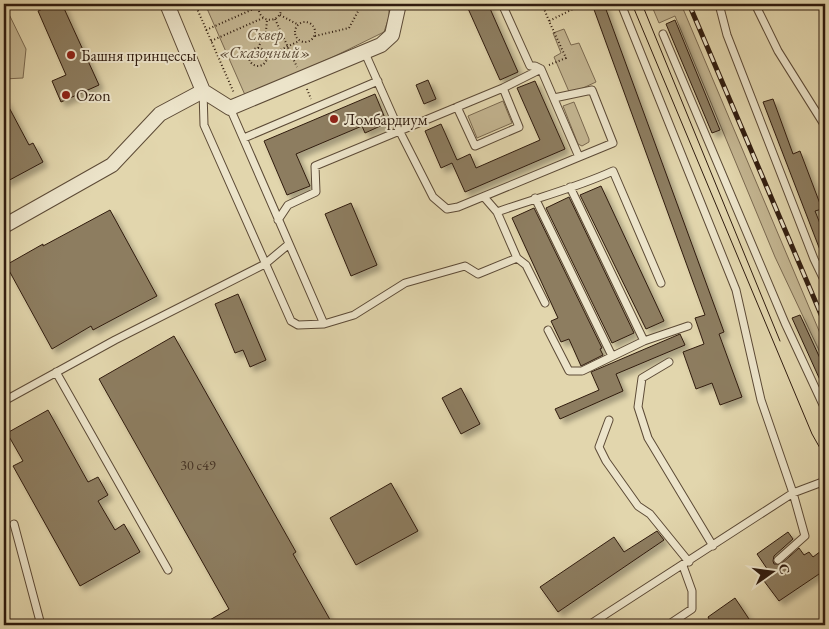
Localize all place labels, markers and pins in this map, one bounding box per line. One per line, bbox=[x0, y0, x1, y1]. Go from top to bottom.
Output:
place label: Башня принцессы bbox=[81, 45, 196, 66]
marker: Башня принцессы bbox=[65, 49, 77, 61]
place label: Ozon bbox=[76, 85, 111, 106]
marker: Ozon bbox=[60, 89, 72, 101]
place label: Ломбардиум bbox=[344, 109, 427, 130]
marker: Ломбардиум bbox=[328, 113, 340, 125]

